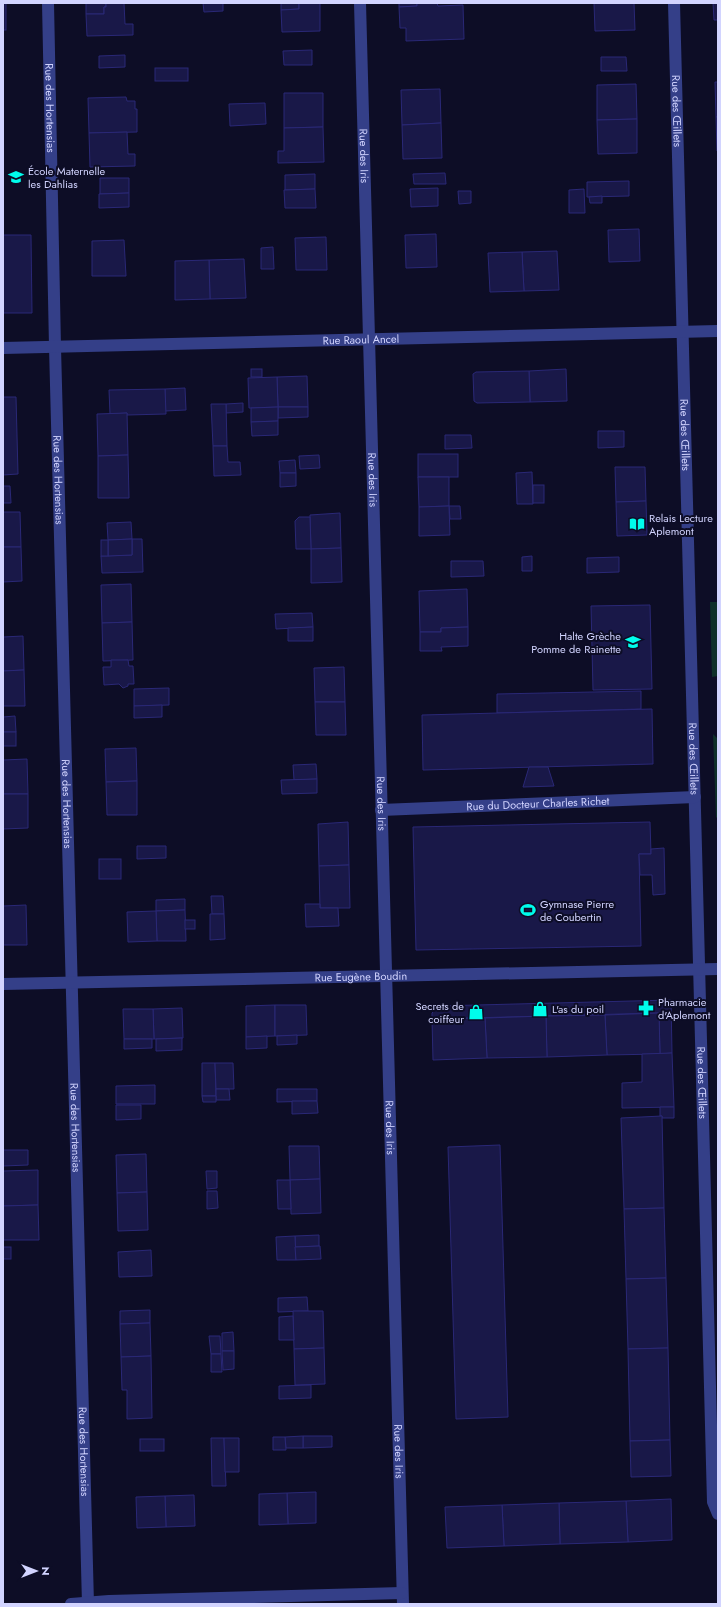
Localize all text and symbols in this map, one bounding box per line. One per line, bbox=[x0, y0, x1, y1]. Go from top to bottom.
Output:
street label: Rue des Hortensias bbox=[41, 63, 59, 153]
street label: Rue des Œillets bbox=[668, 75, 686, 148]
street label: Rue des Iris bbox=[355, 129, 373, 184]
place label: École Maternelle les Dahlias bbox=[28, 163, 106, 192]
school or university icon: École Maternelle les Dahlias bbox=[7, 168, 25, 186]
street label: Rue Raoul Ancel bbox=[322, 331, 399, 348]
street label: Rue des Œillets bbox=[676, 399, 694, 472]
street label: Rue des Hortensias bbox=[49, 435, 68, 525]
street label: Rue des Iris bbox=[364, 452, 382, 508]
place label: Relais Lecture Aplemont bbox=[649, 510, 713, 539]
library icon: Relais Lecture Aplemont bbox=[628, 515, 646, 533]
place label: Halte Grèche Pomme de Rainette bbox=[531, 628, 621, 657]
school or university icon: Halte Grèche Pomme de Rainette bbox=[624, 633, 642, 651]
street label: Rue des Œillets bbox=[685, 722, 703, 796]
street label: Rue des Hortensias bbox=[58, 759, 76, 849]
street label: Rue des Iris bbox=[373, 776, 390, 832]
street label: Rue du Docteur Charles Richet bbox=[466, 793, 610, 814]
place label: Gymnase Pierre de Coubertin bbox=[540, 896, 615, 925]
sports icon: Gymnase Pierre de Coubertin bbox=[519, 901, 537, 919]
street label: Rue Eugène Boudin bbox=[315, 968, 407, 985]
place label: Pharmacie d'Aplemont bbox=[658, 994, 711, 1023]
place label: Secrets de coiffeur bbox=[415, 998, 464, 1027]
pharmacy icon: Pharmacie d'Aplemont bbox=[637, 999, 655, 1017]
shop icon: L'as du poil bbox=[531, 1000, 549, 1018]
place label: L'as du poil bbox=[552, 1001, 604, 1017]
shop icon: Secrets de coiffeur bbox=[467, 1003, 485, 1021]
street label: Rue des Œillets bbox=[693, 1046, 711, 1119]
street label: Rue des Hortensias bbox=[66, 1083, 85, 1173]
street label: Rue des Iris bbox=[381, 1100, 399, 1156]
street label: Rue des Hortensias bbox=[75, 1407, 93, 1497]
street label: Rue des Iris bbox=[390, 1424, 408, 1479]
north arrow bbox=[16, 1551, 56, 1591]
text: N bbox=[38, 1567, 54, 1575]

